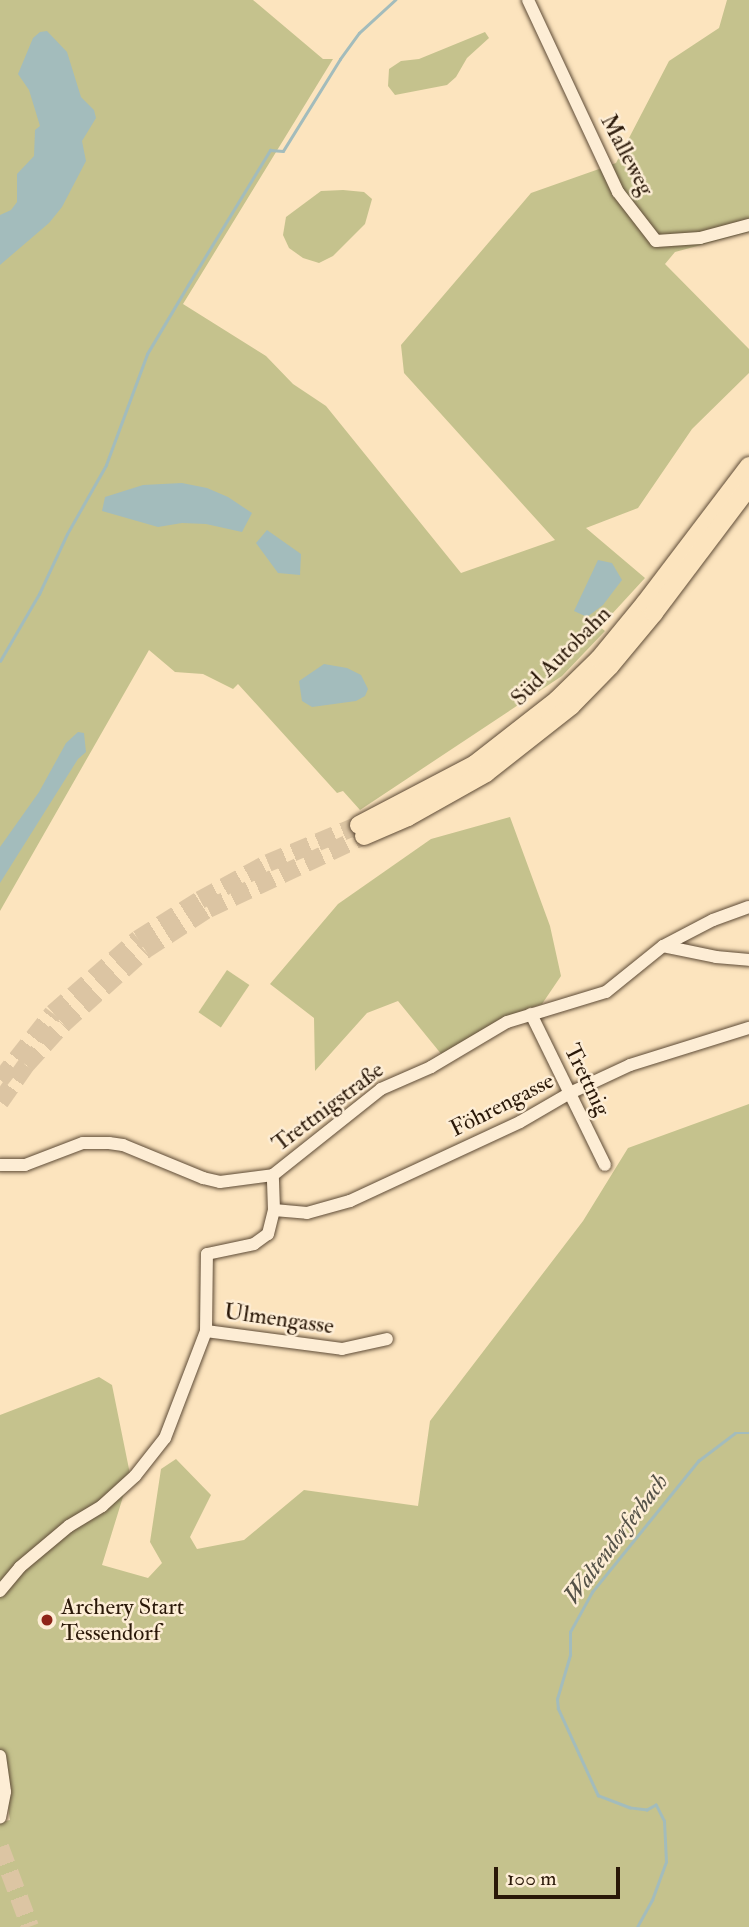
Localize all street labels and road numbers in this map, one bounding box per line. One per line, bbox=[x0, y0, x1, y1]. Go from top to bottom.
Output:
street label: Malleweg bbox=[594, 110, 660, 200]
street label: Süd Autobahn bbox=[505, 600, 617, 712]
street label: Trettnig bbox=[558, 1039, 616, 1121]
street label: Trettnigstraße bbox=[267, 1056, 389, 1158]
street label: Föhrengasse bbox=[445, 1067, 559, 1143]
street label: Ulmengasse bbox=[222, 1298, 336, 1340]

